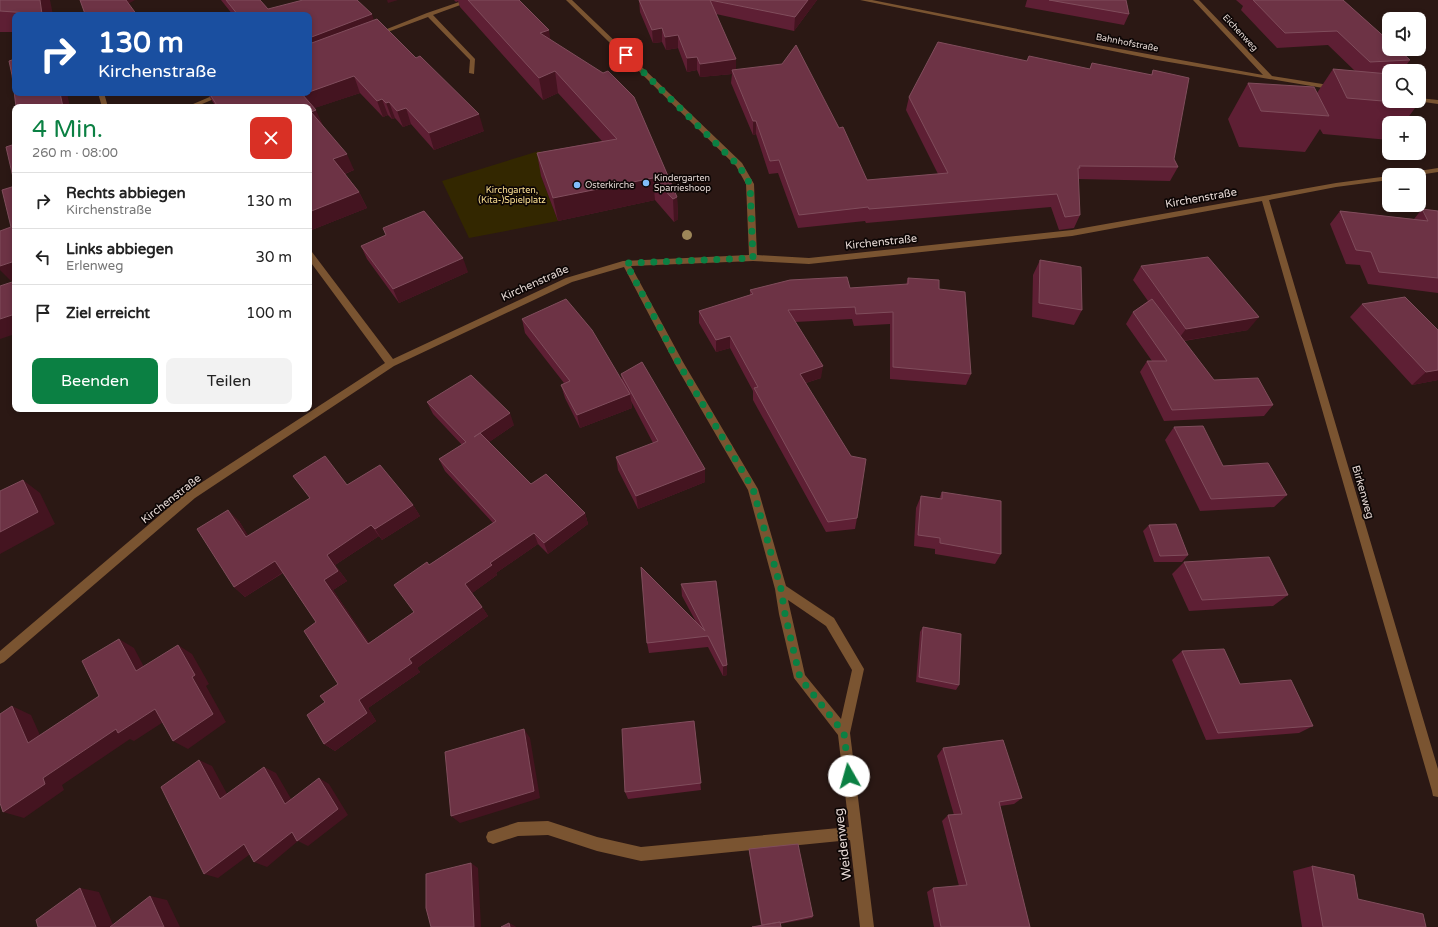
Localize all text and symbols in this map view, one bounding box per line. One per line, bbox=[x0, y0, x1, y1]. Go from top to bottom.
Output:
street label: Eichenweg bbox=[1220, 12, 1260, 54]
map controls bbox=[1382, 12, 1426, 212]
button: sound bbox=[1382, 12, 1426, 56]
text: 130 m bbox=[98, 26, 184, 60]
icon: right bbox=[32, 28, 84, 80]
street label: Bahnhofstraße bbox=[1095, 32, 1159, 54]
pin bbox=[609, 38, 643, 72]
icon: arrive bbox=[615, 44, 637, 66]
text: Kirchenstraße bbox=[98, 60, 216, 82]
button: search bbox=[1382, 64, 1426, 108]
text: 4 Min. bbox=[32, 115, 103, 144]
button: + bbox=[1382, 116, 1426, 160]
button: close bbox=[250, 117, 292, 159]
text: 260 m · 08:00 bbox=[32, 145, 118, 161]
button: − bbox=[1382, 168, 1426, 212]
place label: Kindergarten Sparrieshoop bbox=[654, 173, 711, 194]
marker: Kindergarten Sparrieshoop bbox=[641, 178, 651, 188]
marker: Osterkirche bbox=[572, 180, 582, 190]
place label: Osterkirche bbox=[585, 180, 634, 191]
text: Rechts abbiegen bbox=[66, 184, 186, 202]
park label: Kirchgarten, (Kita-)Spielplatz bbox=[478, 185, 546, 206]
street label: Kirchenstraße bbox=[1164, 185, 1238, 211]
icon: right bbox=[32, 190, 54, 212]
text: 130 m bbox=[246, 192, 292, 210]
text: Kirchenstraße bbox=[66, 202, 152, 218]
street label: Kirchenstraße bbox=[844, 232, 918, 252]
text: Links abbiegen bbox=[66, 240, 173, 258]
icon: left bbox=[32, 246, 54, 268]
text: 30 m bbox=[255, 248, 292, 266]
text: Erlenweg bbox=[66, 258, 123, 274]
street label: Kirchenstraße bbox=[499, 262, 571, 304]
icon: arrive bbox=[32, 302, 54, 324]
text: Ziel erreicht bbox=[66, 304, 150, 322]
text: 100 m bbox=[246, 304, 292, 322]
button: Beenden bbox=[32, 358, 158, 404]
button: Teilen bbox=[166, 358, 292, 404]
street label: Birkenweg bbox=[1349, 464, 1377, 520]
street label: Kirchenstraße bbox=[138, 472, 204, 526]
position arrow bbox=[828, 755, 870, 797]
street label: Weidenweg bbox=[831, 807, 855, 881]

